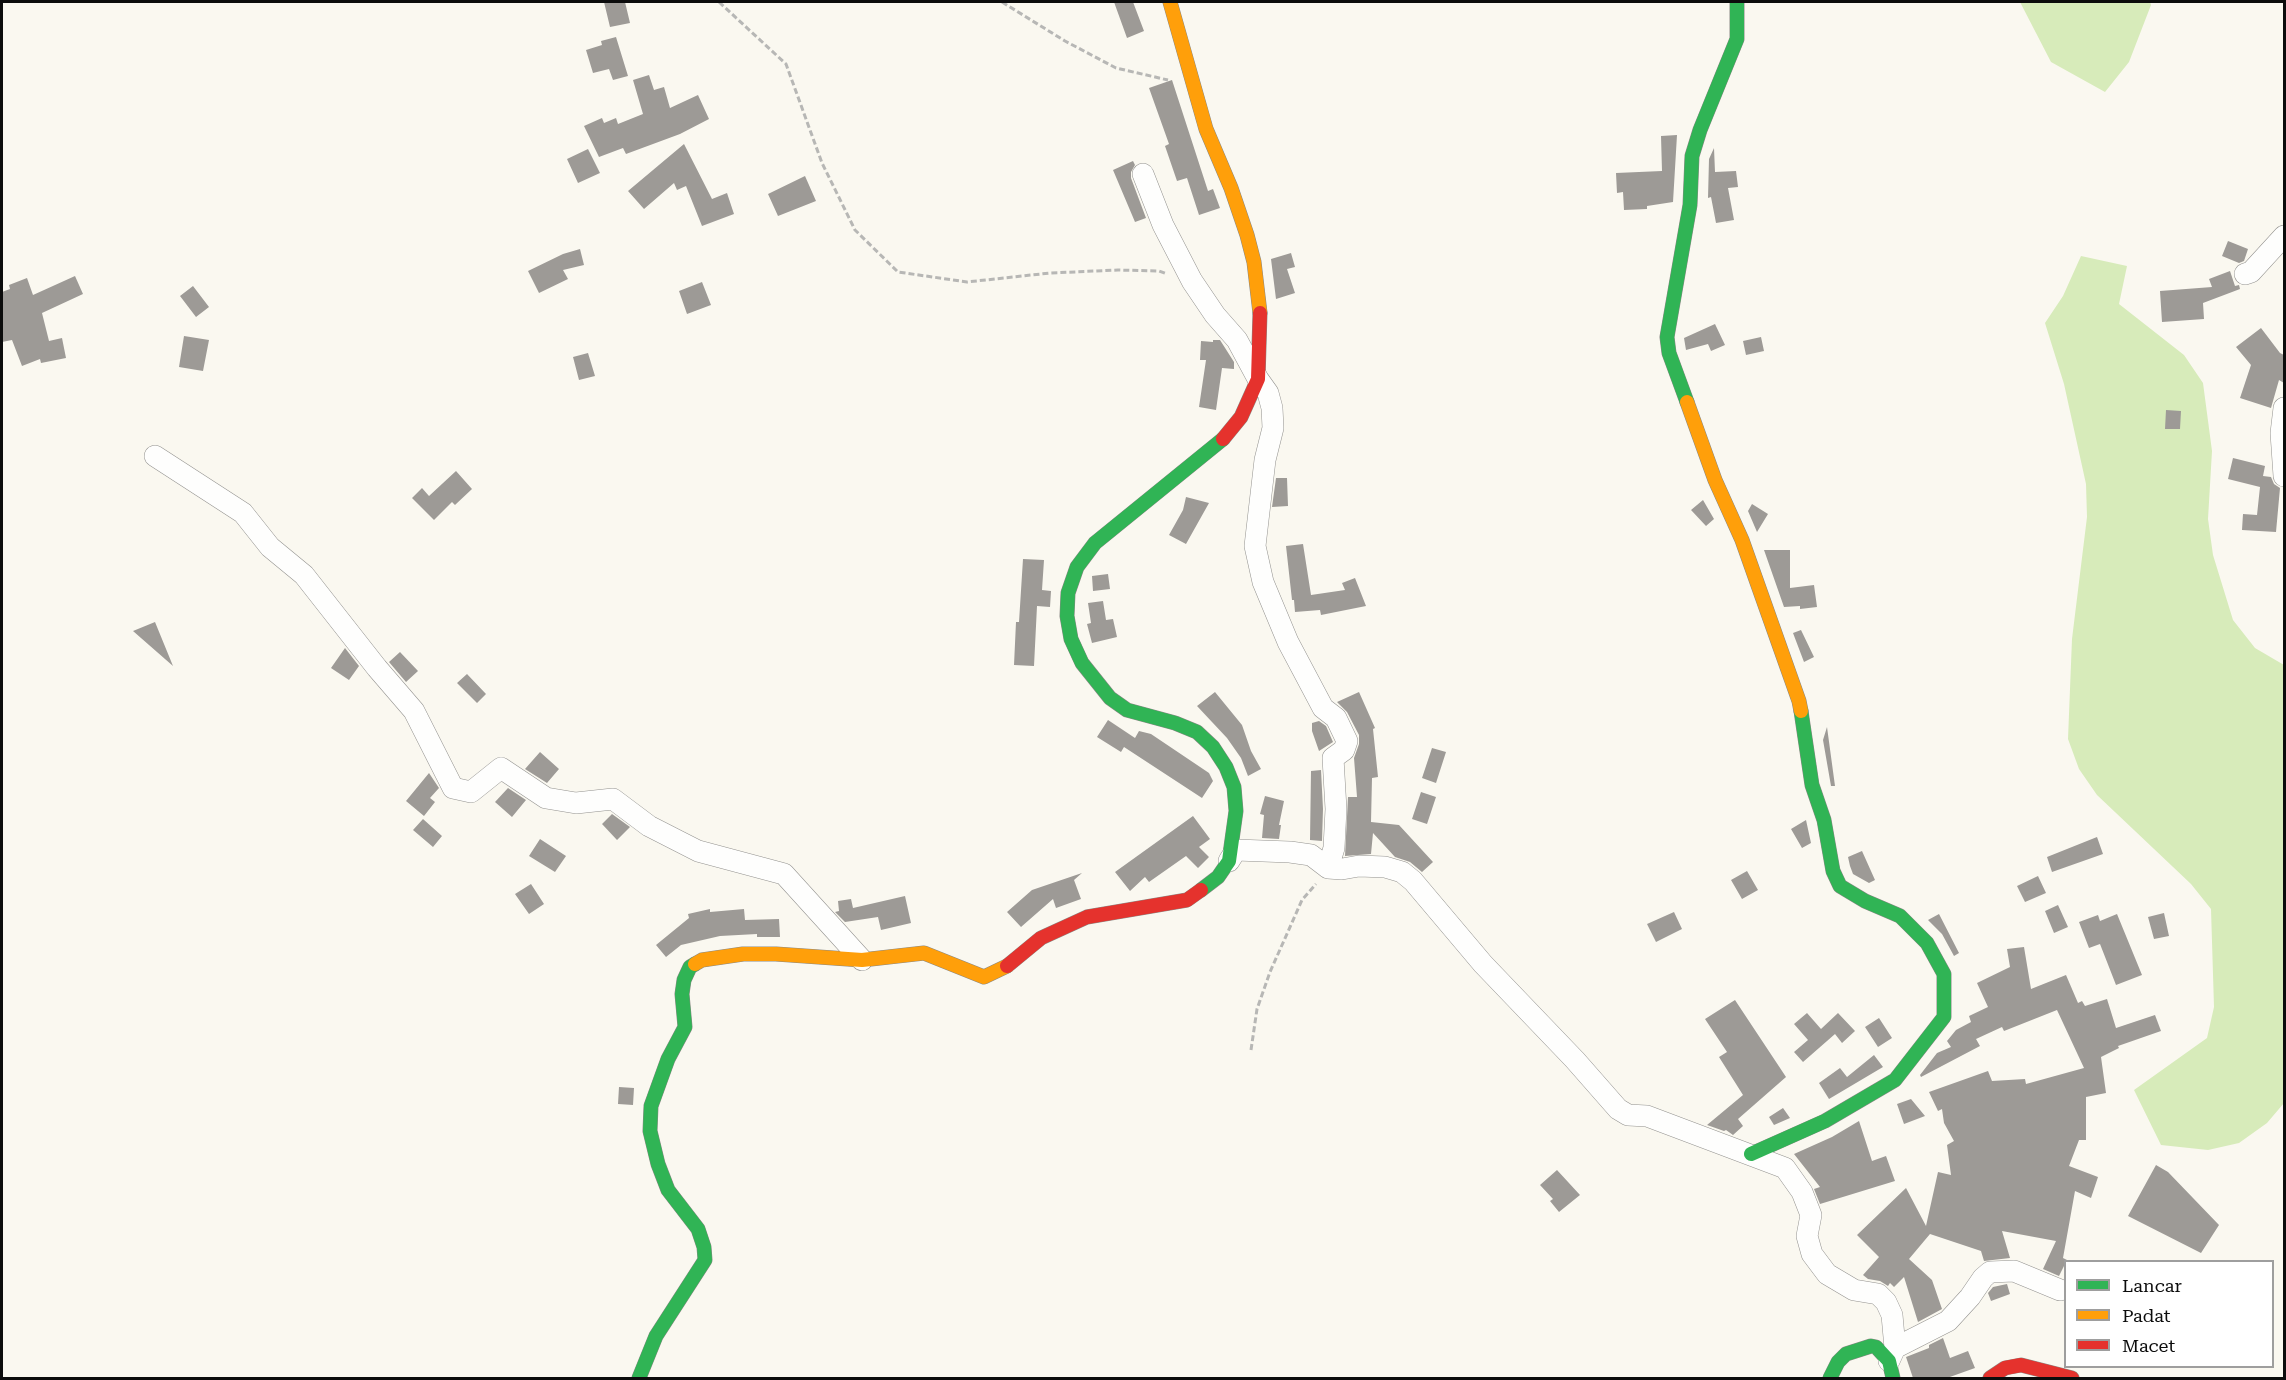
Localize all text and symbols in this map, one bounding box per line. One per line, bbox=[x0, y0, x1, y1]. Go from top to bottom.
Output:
legend bbox=[2064, 1260, 2274, 1368]
text: Lancar bbox=[2122, 1275, 2182, 1296]
text: Padat bbox=[2122, 1305, 2171, 1326]
text: Macet bbox=[2122, 1335, 2175, 1356]

